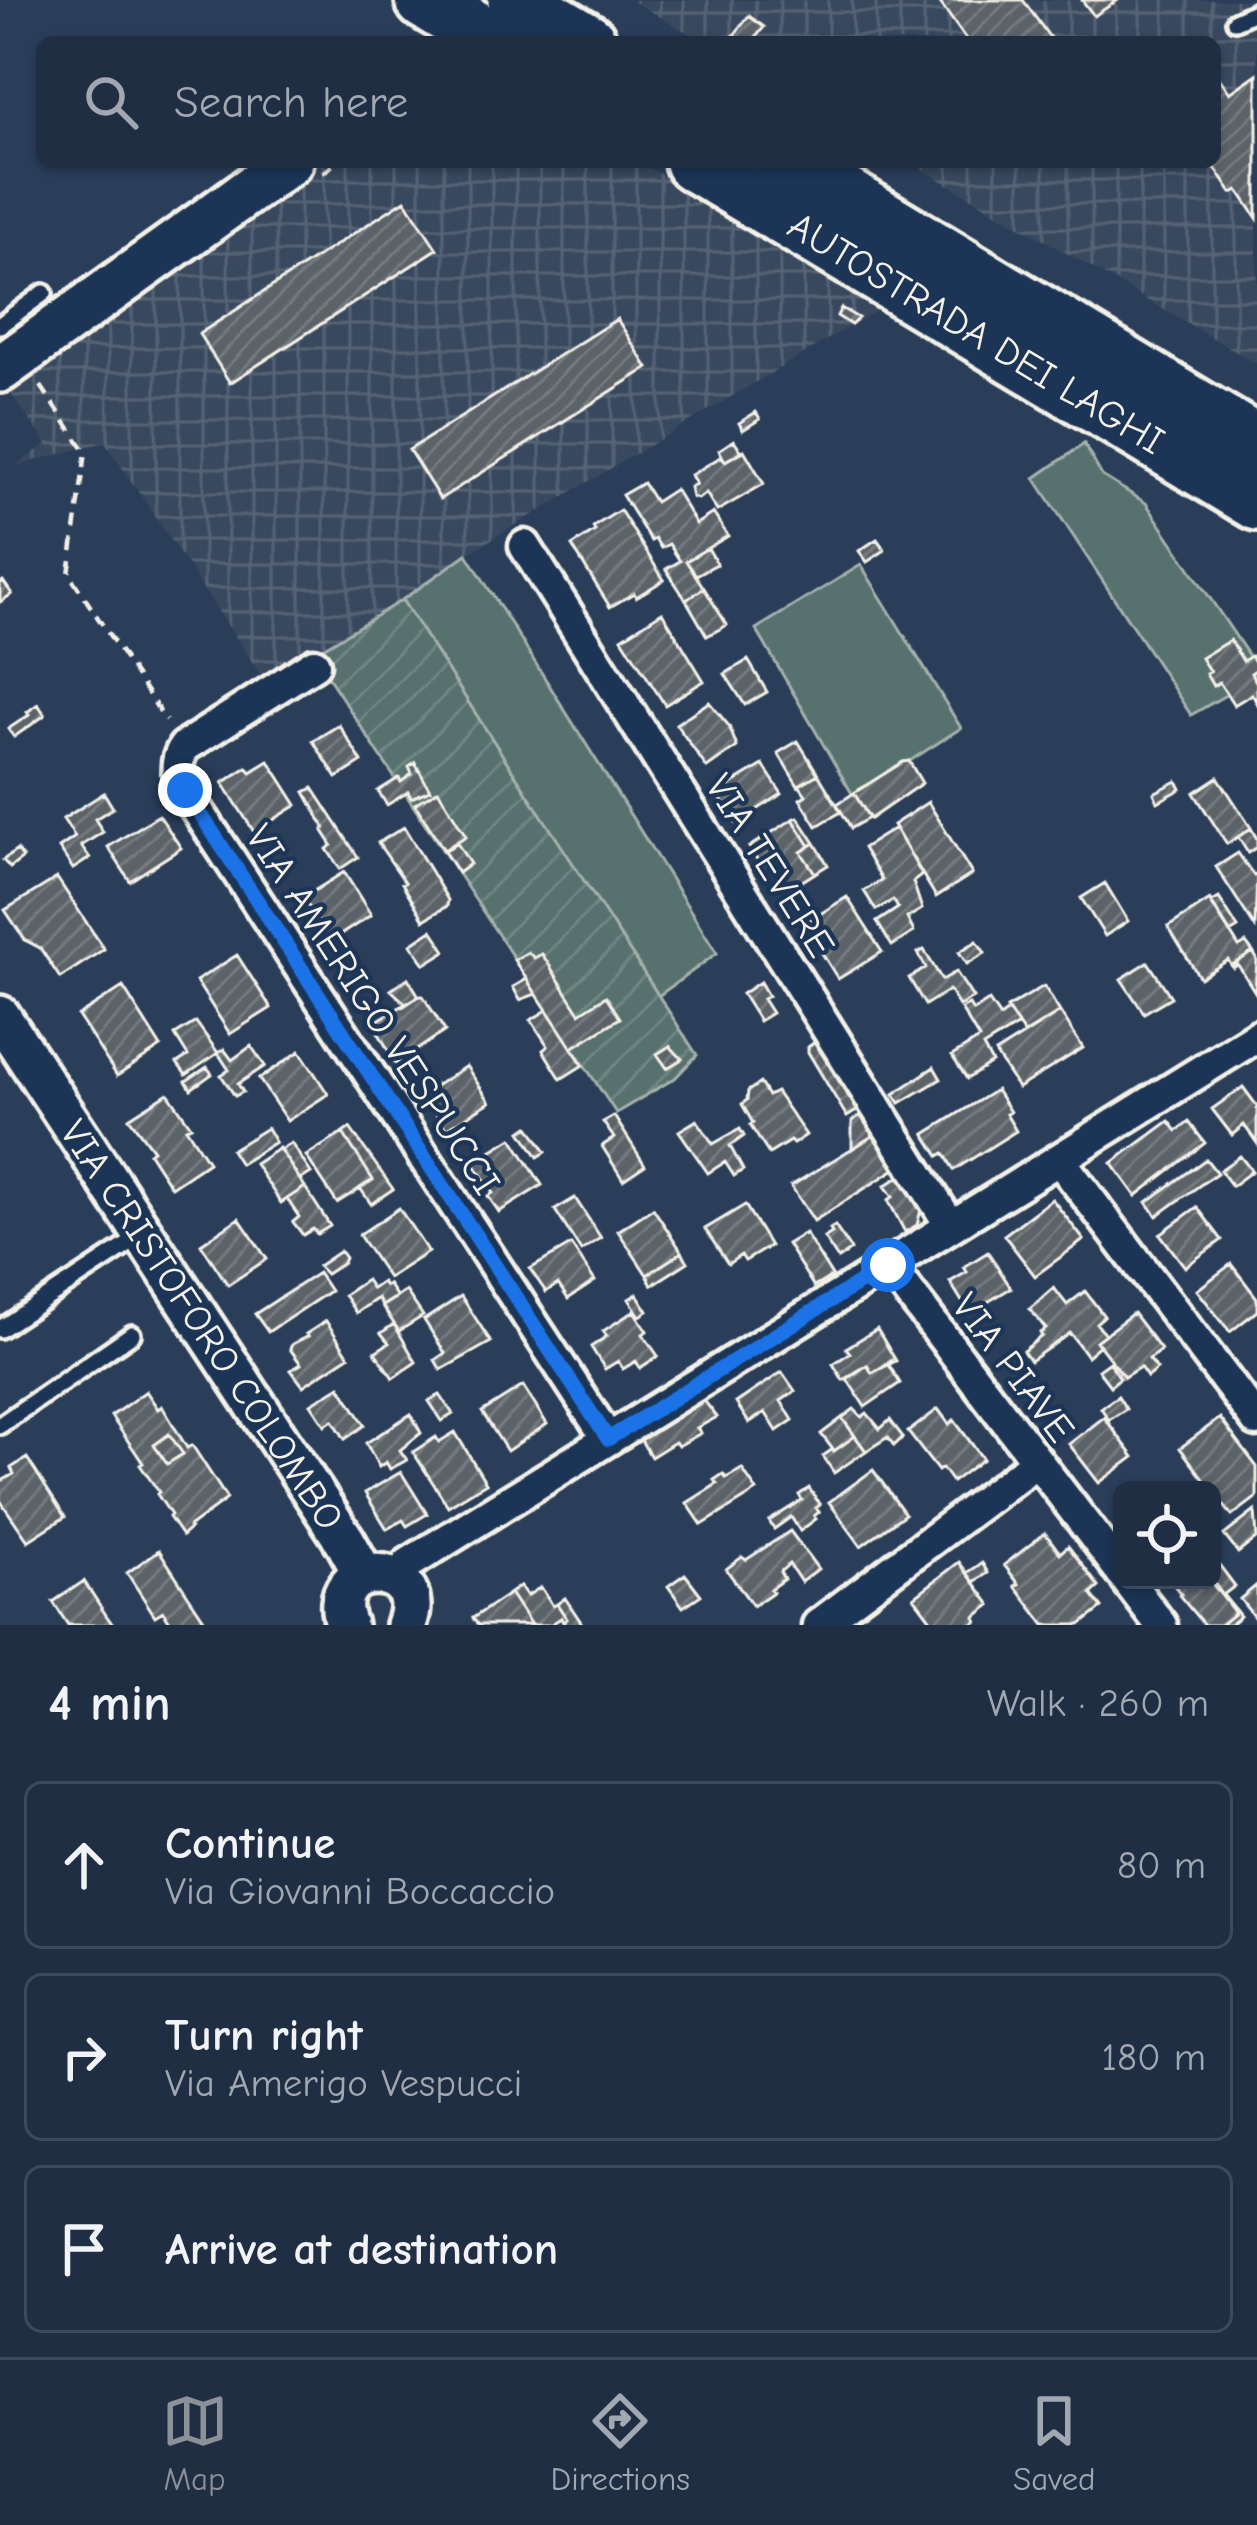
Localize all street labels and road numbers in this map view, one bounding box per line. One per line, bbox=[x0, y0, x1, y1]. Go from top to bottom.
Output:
street label: AUTOSTRADA DEI LAGHI bbox=[780, 203, 1172, 464]
street label: VIA TEVERE bbox=[696, 766, 844, 965]
street label: VIA AMERIGO VESPUCCI bbox=[236, 816, 509, 1203]
street label: VIA CRISTOFORO COLOMBO bbox=[50, 1112, 352, 1539]
street label: VIA PIAVE bbox=[942, 1285, 1083, 1451]

